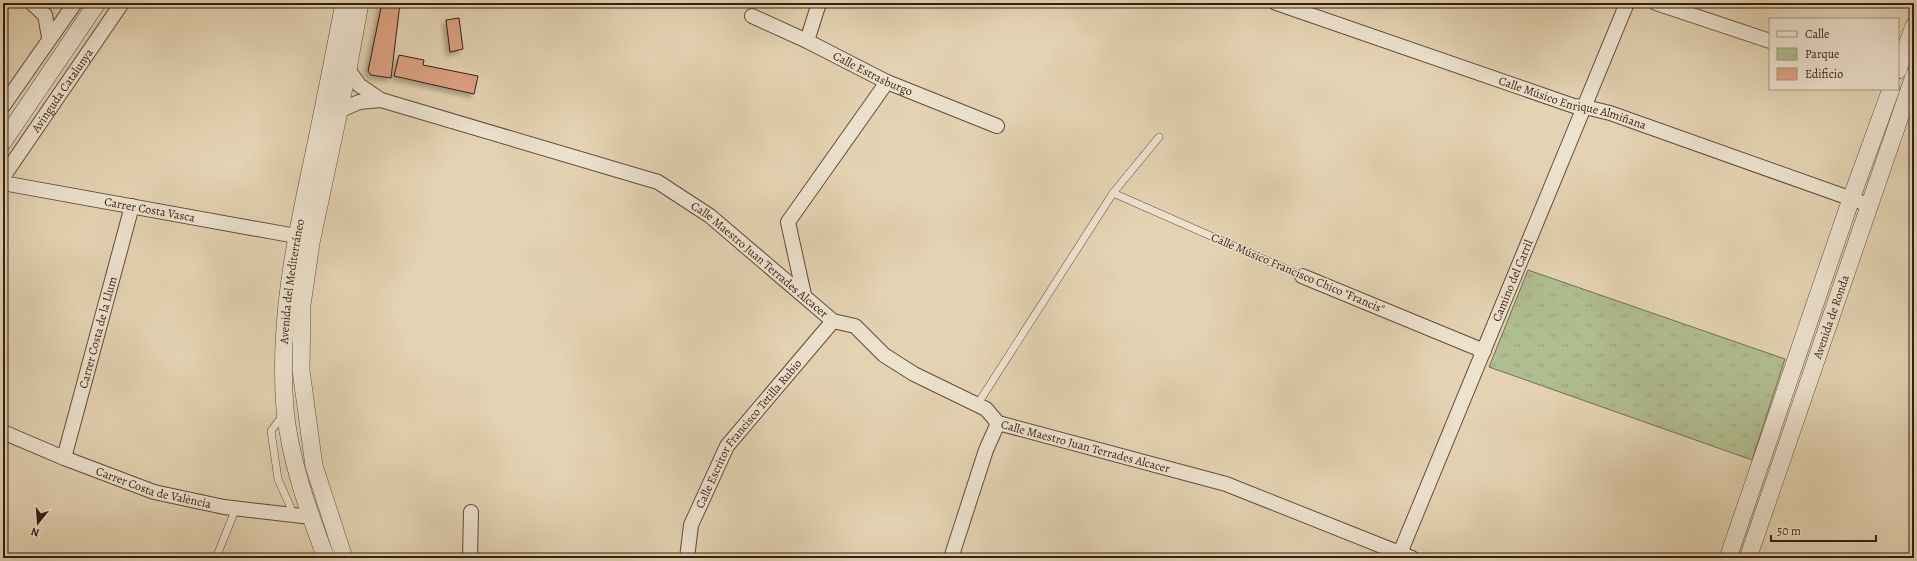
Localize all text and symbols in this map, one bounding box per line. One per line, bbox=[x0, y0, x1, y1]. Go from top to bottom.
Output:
legend bbox=[1769, 18, 1899, 90]
text: Calle bbox=[1805, 26, 1829, 42]
street label: Avinguda Catalunya bbox=[27, 45, 97, 136]
text: Parque bbox=[1805, 46, 1840, 62]
street label: Calle Estrasburgo bbox=[830, 48, 915, 99]
text: Edificio bbox=[1805, 66, 1843, 82]
street label: Calle Músico Enrique Almiñana bbox=[1496, 73, 1649, 133]
street label: Carrer Costa Vasca bbox=[103, 193, 197, 226]
street label: Calle Maestro Juan Terrades Alcacer bbox=[688, 198, 832, 322]
street label: Avenida del Mediterráneo bbox=[276, 218, 308, 345]
street label: Calle Músico Francisco Chico "Francis" bbox=[1209, 229, 1388, 317]
street label: Camino del Carril bbox=[1488, 237, 1536, 324]
street label: Avenida de Ronda bbox=[1809, 273, 1853, 362]
street label: Carrer Costa de la Llum bbox=[75, 275, 121, 390]
street label: Calle Escritor Francisco Tetilla Rubio bbox=[692, 356, 805, 511]
street label: Calle Maestro Juan Terrades Alcacer bbox=[999, 416, 1172, 477]
street label: Carrer Costa de València bbox=[94, 463, 213, 512]
north arrow bbox=[18, 503, 58, 543]
scale bar bbox=[1771, 517, 1876, 543]
text: 50 m bbox=[1777, 523, 1801, 539]
text: N bbox=[29, 524, 41, 540]

